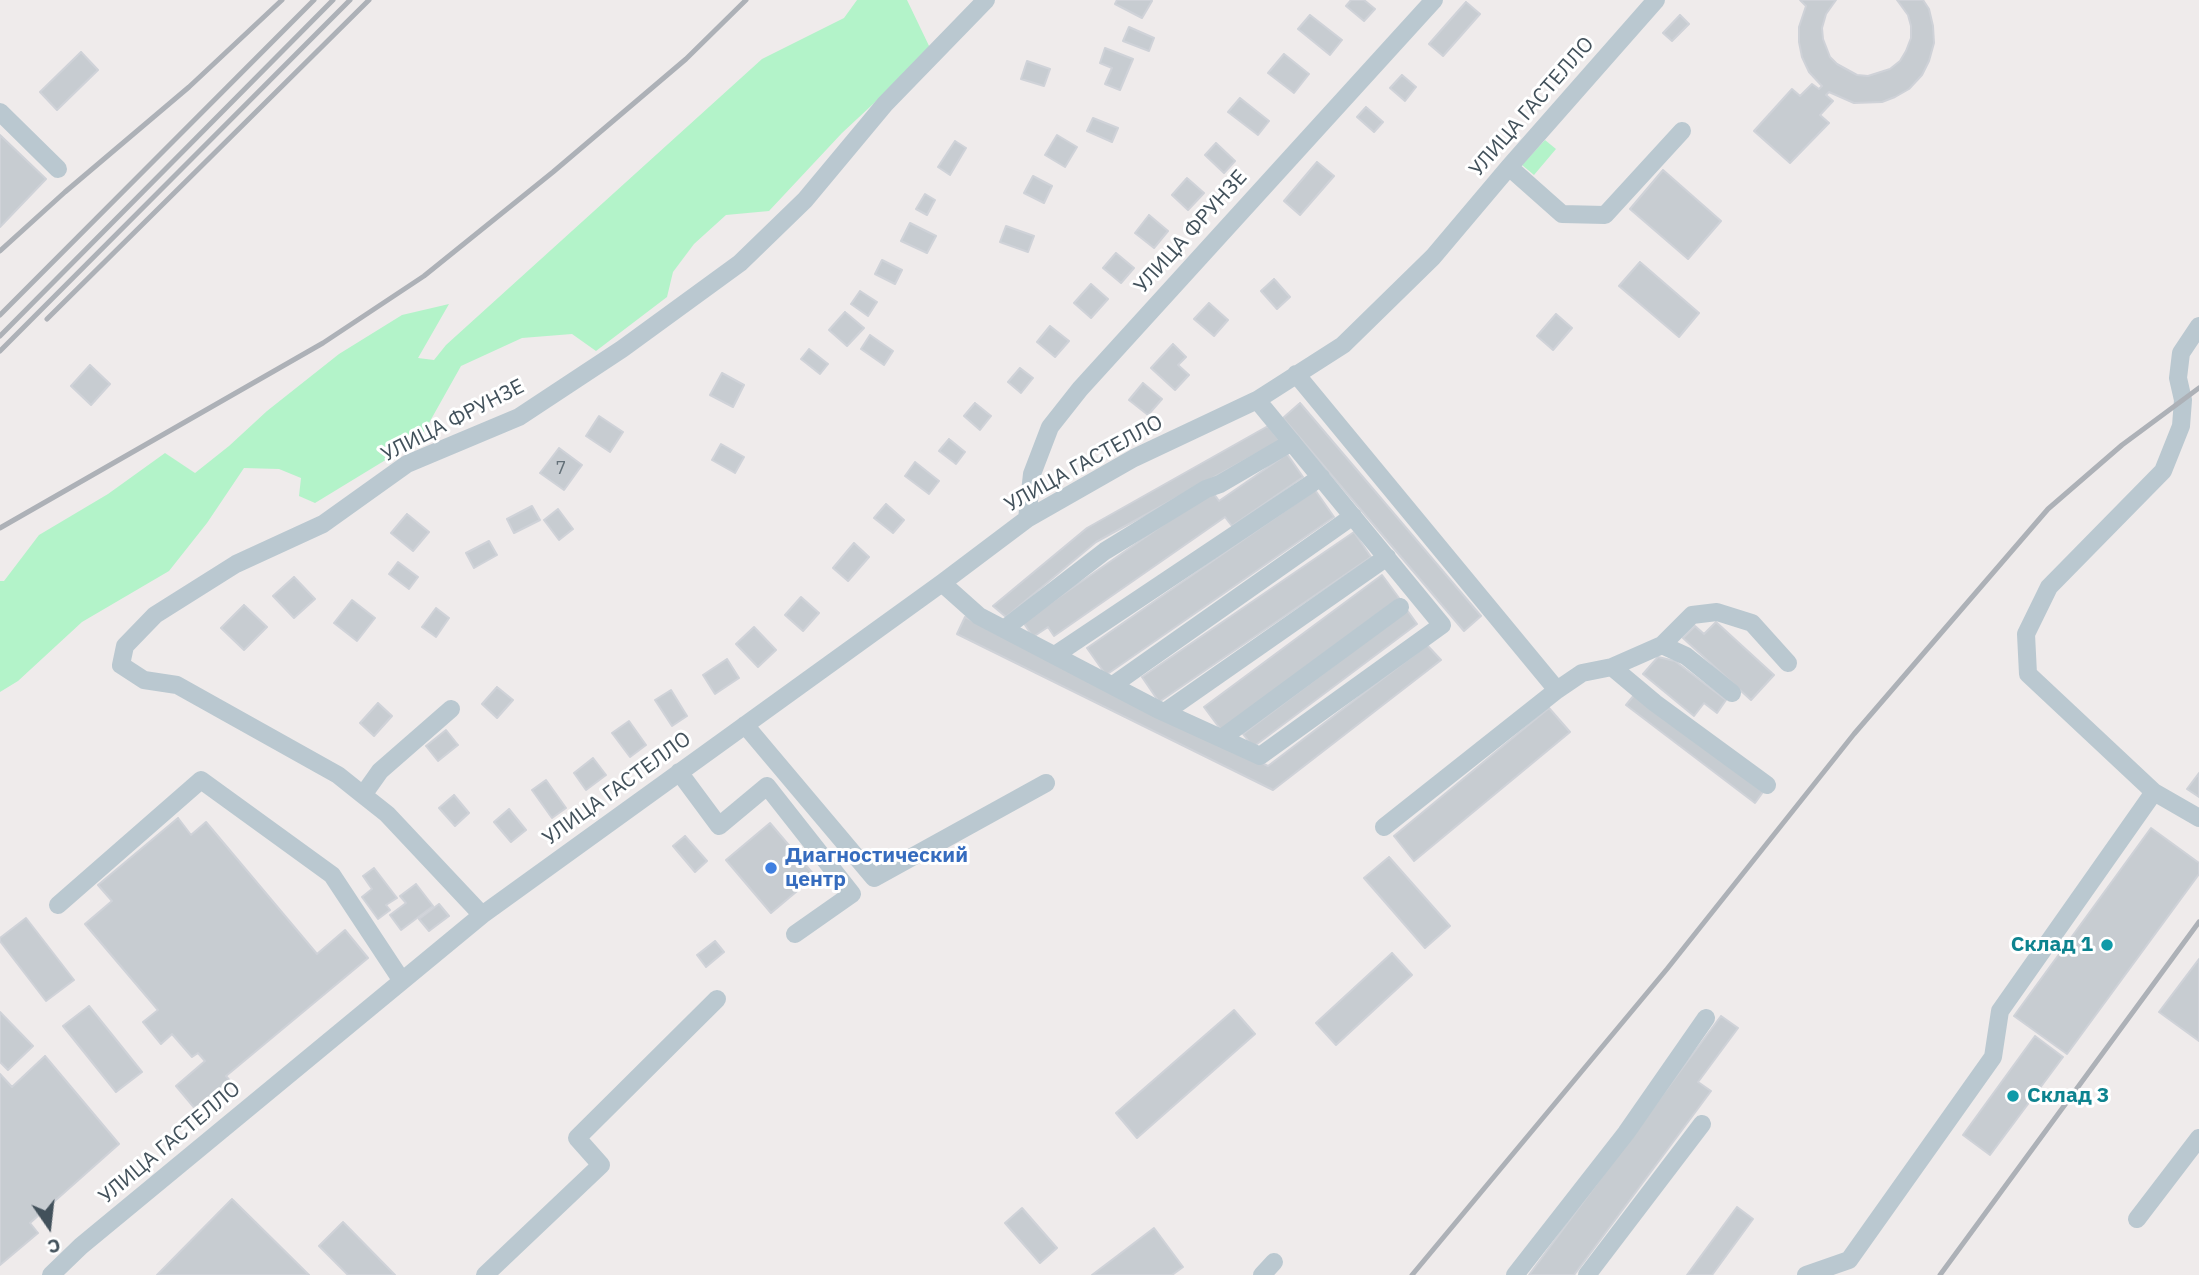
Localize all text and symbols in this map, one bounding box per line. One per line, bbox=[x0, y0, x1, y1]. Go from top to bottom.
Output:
street label: УЛИЦА ГАСТЕЛЛО bbox=[1464, 32, 1600, 182]
street label: УЛИЦА ФРУНЗЕ bbox=[1129, 165, 1253, 299]
street label: УЛИЦА ФРУНЗЕ bbox=[377, 374, 529, 468]
street label: УЛИЦА ГАСТЕЛЛО bbox=[1000, 410, 1168, 518]
house number: 7 bbox=[556, 458, 566, 480]
street label: УЛИЦА ГАСТЕЛЛО bbox=[538, 727, 696, 851]
place label: Диагностический центр bbox=[785, 843, 968, 893]
marker: Диагностический центр bbox=[763, 860, 779, 876]
place label: Склад 1 bbox=[2011, 932, 2093, 958]
marker: Склад 1 bbox=[2099, 937, 2115, 953]
street label: УЛИЦА ГАСТЕЛЛО bbox=[94, 1076, 246, 1210]
place label: Склад 3 bbox=[2027, 1083, 2109, 1109]
marker: Склад 3 bbox=[2005, 1088, 2021, 1104]
north arrow bbox=[14, 1191, 84, 1261]
text: С bbox=[45, 1233, 63, 1260]

